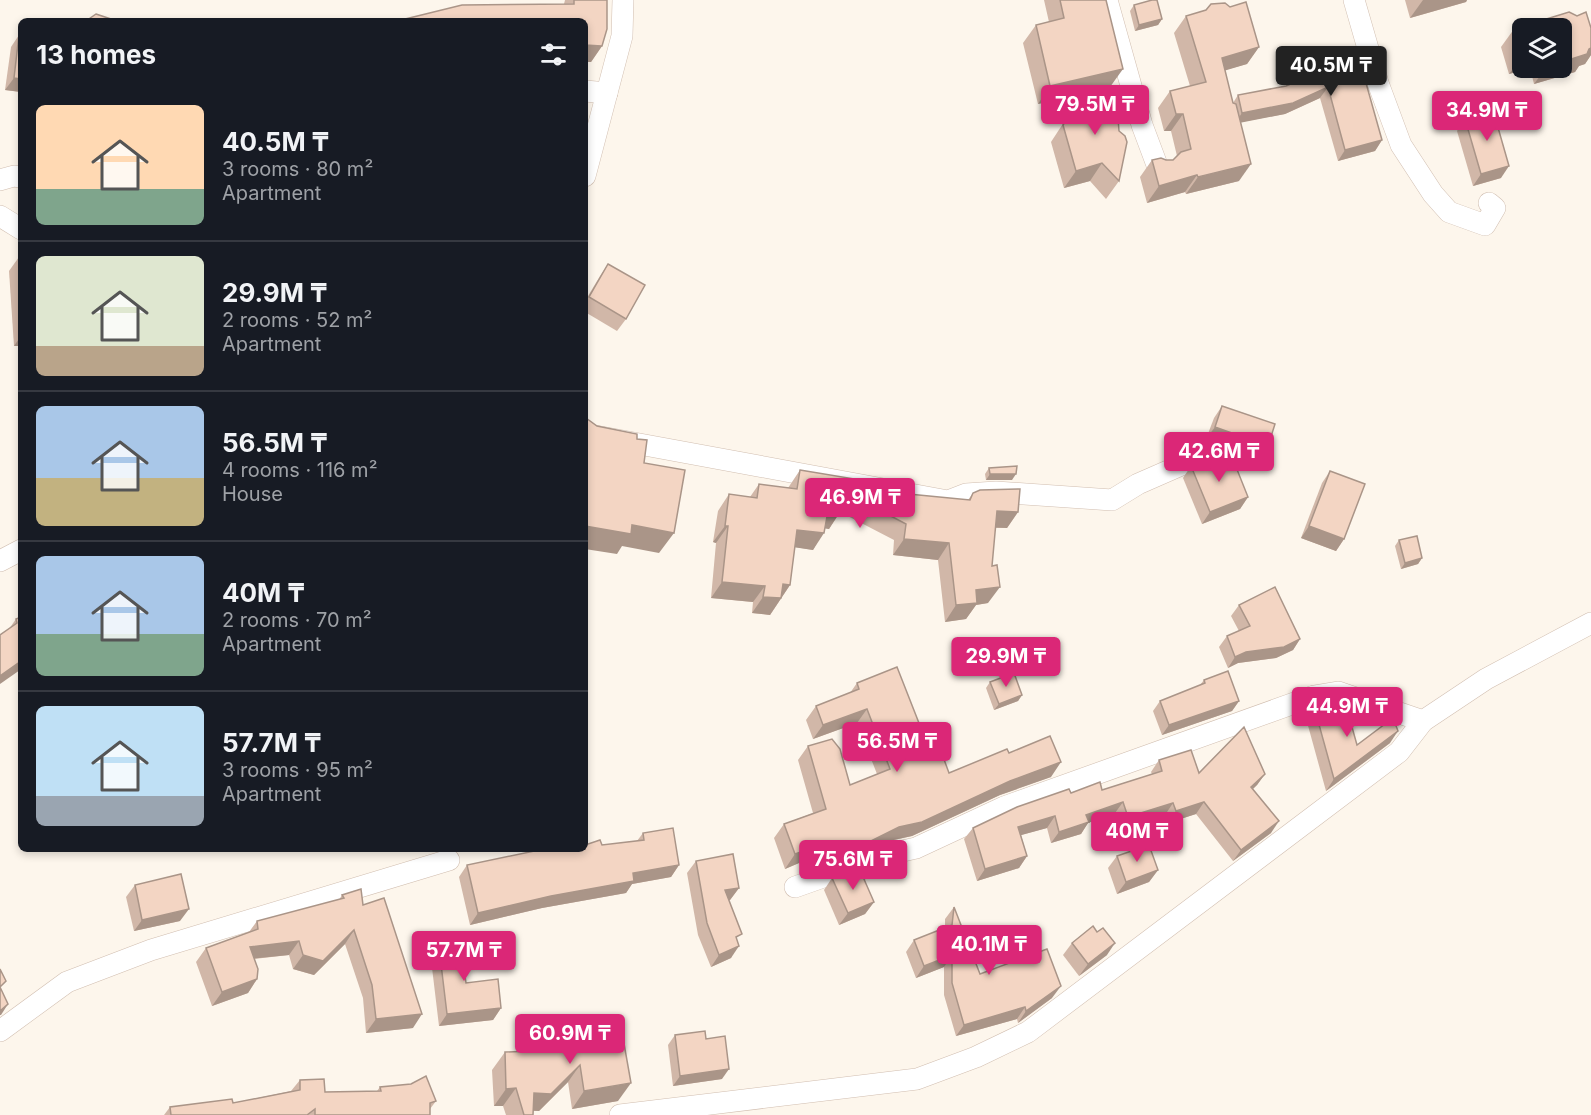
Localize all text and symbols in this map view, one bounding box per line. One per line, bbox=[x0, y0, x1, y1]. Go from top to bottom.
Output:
map controls bbox=[1512, 18, 1572, 78]
button: layers bbox=[1512, 18, 1572, 78]
icon: filters bbox=[537, 38, 570, 71]
text: 13 homes bbox=[36, 39, 156, 70]
pin: 40.5M ₸ bbox=[1276, 46, 1386, 97]
text: 40.5M ₸ bbox=[1290, 53, 1372, 77]
pin: 79.5M ₸ bbox=[1040, 85, 1150, 136]
pin: 34.9M ₸ bbox=[1432, 91, 1542, 142]
text: 79.5M ₸ bbox=[1055, 92, 1135, 116]
text: 34.9M ₸ bbox=[1446, 98, 1528, 122]
text: 40.5M ₸ bbox=[222, 126, 329, 157]
icon: home bbox=[84, 129, 156, 201]
text: 3 rooms · 80 m² bbox=[222, 157, 373, 181]
text: Apartment bbox=[222, 181, 321, 205]
text: 29.9M ₸ bbox=[222, 277, 328, 308]
icon: home bbox=[84, 280, 156, 352]
text: 2 rooms · 52 m² bbox=[222, 308, 372, 332]
text: Apartment bbox=[222, 332, 321, 356]
text: 56.5M ₸ bbox=[222, 427, 328, 458]
icon: home bbox=[84, 430, 156, 502]
pin: 42.6M ₸ bbox=[1164, 432, 1274, 483]
text: 42.6M ₸ bbox=[1178, 439, 1260, 463]
text: 4 rooms · 116 m² bbox=[222, 458, 377, 482]
pin: 46.9M ₸ bbox=[805, 478, 915, 529]
text: House bbox=[222, 482, 283, 506]
text: 46.9M ₸ bbox=[819, 485, 901, 509]
text: 40M ₸ bbox=[222, 577, 305, 608]
icon: home bbox=[84, 580, 156, 652]
text: 2 rooms · 70 m² bbox=[222, 608, 372, 632]
text: Apartment bbox=[222, 632, 321, 656]
pin: 29.9M ₸ bbox=[951, 637, 1061, 688]
text: 29.9M ₸ bbox=[965, 644, 1047, 668]
pin: 44.9M ₸ bbox=[1292, 687, 1402, 738]
text: 44.9M ₸ bbox=[1306, 694, 1388, 718]
pin: 56.5M ₸ bbox=[842, 722, 952, 773]
text: 57.7M ₸ bbox=[222, 727, 321, 758]
text: 56.5M ₸ bbox=[856, 729, 938, 753]
icon: home bbox=[84, 730, 156, 802]
text: 3 rooms · 95 m² bbox=[222, 758, 373, 782]
text: Apartment bbox=[222, 782, 321, 806]
pin: 40M ₸ bbox=[1095, 812, 1179, 863]
text: 40M ₸ bbox=[1105, 819, 1169, 843]
pin: 75.6M ₸ bbox=[798, 840, 908, 891]
text: 75.6M ₸ bbox=[813, 847, 893, 871]
pin: 40.1M ₸ bbox=[934, 925, 1044, 976]
pin: 57.7M ₸ bbox=[409, 931, 519, 982]
text: 40.1M ₸ bbox=[951, 932, 1027, 956]
text: 57.7M ₸ bbox=[426, 938, 502, 962]
pin: 60.9M ₸ bbox=[515, 1014, 625, 1065]
text: 60.9M ₸ bbox=[529, 1021, 611, 1045]

